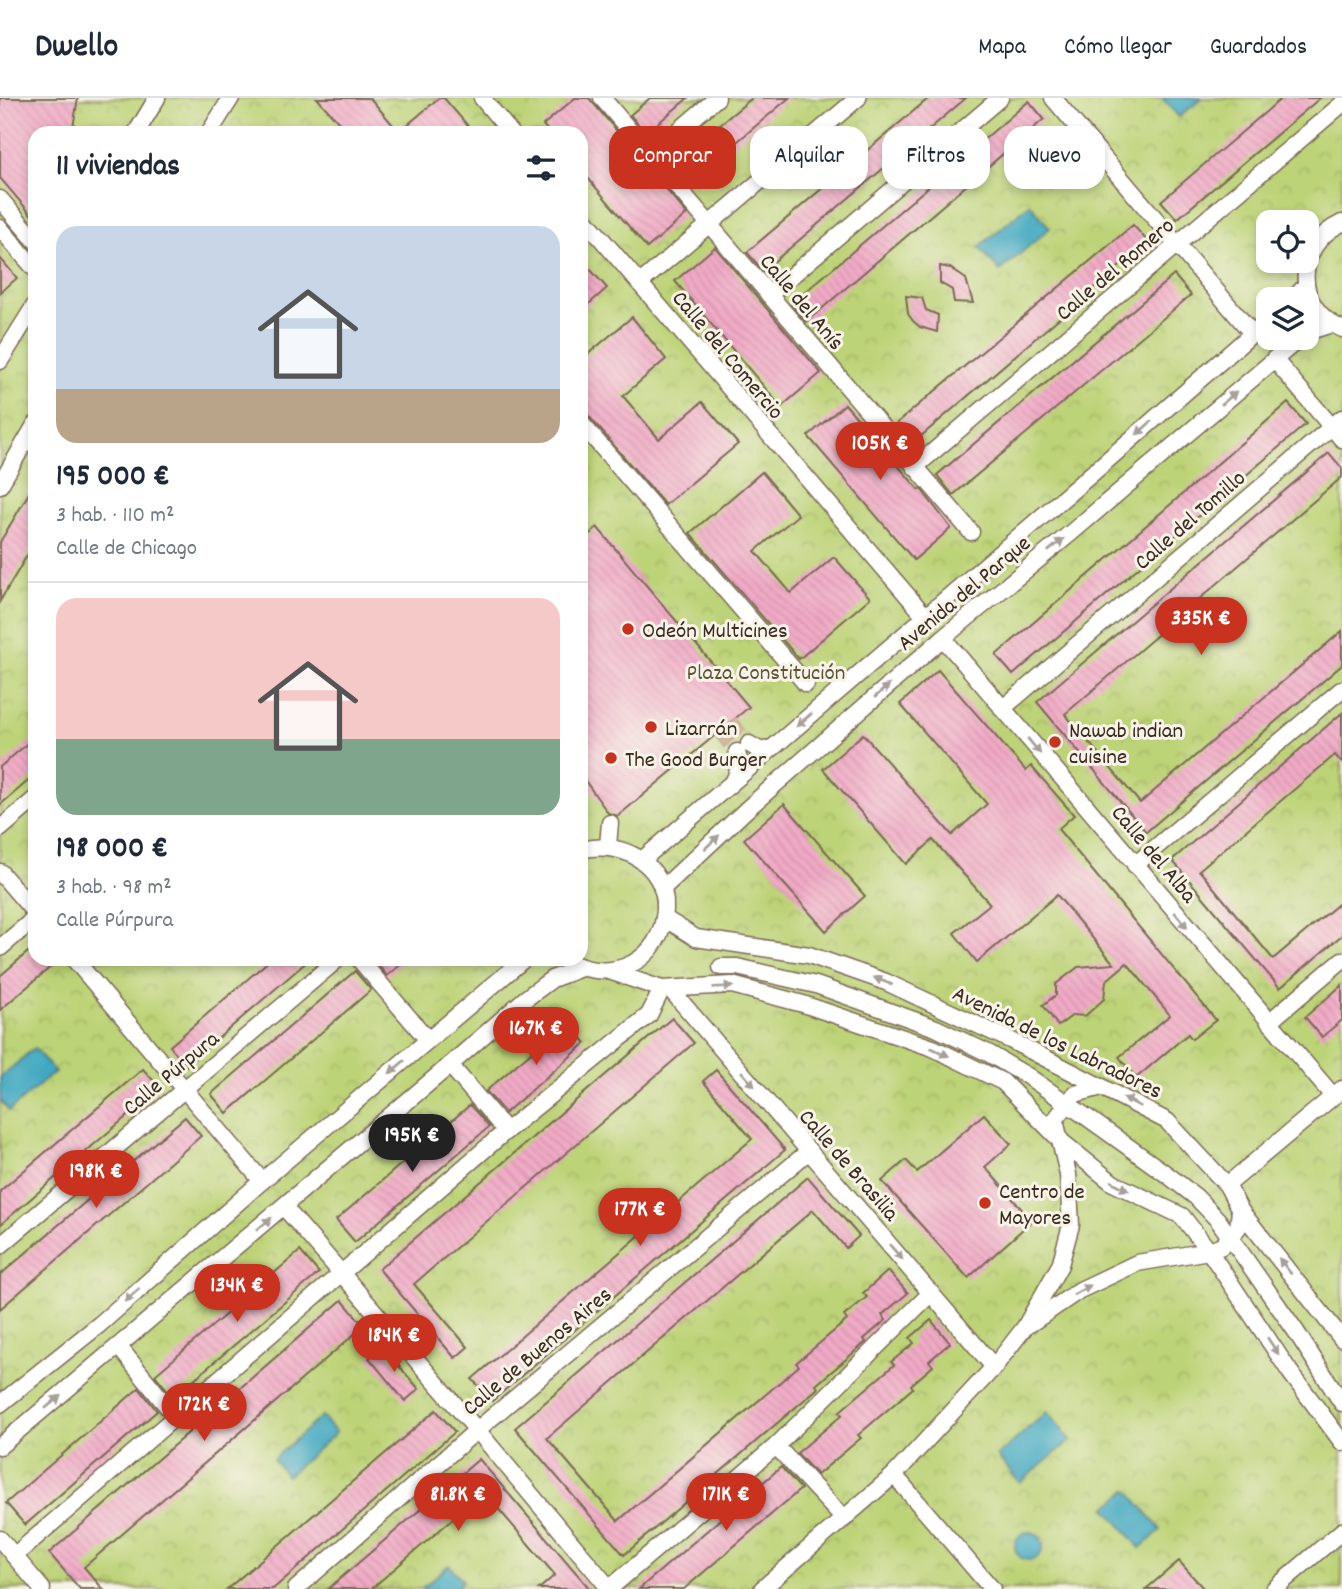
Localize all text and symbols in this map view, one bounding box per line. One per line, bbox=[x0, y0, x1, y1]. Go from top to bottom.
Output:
text: Dwello bbox=[35, 25, 118, 72]
text: Mapa bbox=[978, 31, 1026, 65]
text: Cómo llegar bbox=[1064, 31, 1172, 65]
text: Guardados bbox=[1210, 31, 1307, 65]
chip: Comprar bbox=[609, 126, 736, 189]
chip: Alquilar bbox=[750, 126, 868, 189]
chip: Filtros bbox=[882, 126, 990, 189]
chip: Nuevo bbox=[1004, 126, 1105, 189]
text: 11 viviendas bbox=[56, 147, 180, 190]
icon: filters bbox=[522, 149, 560, 187]
map controls bbox=[1256, 210, 1319, 350]
button: locate bbox=[1256, 210, 1319, 273]
street label: Calle del Romero bbox=[1050, 211, 1183, 330]
street label: Calle del Anís bbox=[750, 248, 851, 359]
icon: home bbox=[245, 271, 371, 397]
street label: Calle del Comercio bbox=[662, 284, 790, 428]
button: layers bbox=[1256, 287, 1319, 350]
one-way arrow bbox=[1221, 391, 1238, 406]
one-way arrow bbox=[1136, 420, 1153, 436]
pin: 105K € bbox=[823, 422, 937, 482]
text: 105K € bbox=[852, 428, 908, 461]
text: 195 000 € bbox=[56, 457, 170, 500]
street label: Calle del Tomillo bbox=[1128, 464, 1254, 580]
text: 3 hab. · 110 m² bbox=[56, 500, 174, 533]
street label: Avenida del Parque bbox=[891, 529, 1039, 661]
text: Calle de Chicago bbox=[56, 533, 197, 566]
one-way arrow bbox=[1047, 538, 1064, 553]
pin: 335K € bbox=[1144, 598, 1258, 657]
text: 335K € bbox=[1171, 603, 1231, 636]
place label: Odeón Multicines bbox=[642, 616, 788, 649]
marker: Odeón Multicines bbox=[620, 621, 636, 637]
icon: home bbox=[245, 643, 371, 769]
park label: Plaza Constitución bbox=[687, 658, 845, 691]
one-way arrow bbox=[873, 684, 890, 699]
one-way arrow bbox=[795, 712, 813, 728]
place label: Lizarrán bbox=[665, 714, 737, 747]
place label: Nawab indian cuisine bbox=[1069, 716, 1183, 775]
marker: Lizarrán bbox=[643, 719, 659, 735]
marker: Nawab indian cuisine bbox=[1047, 734, 1063, 750]
one-way arrow bbox=[1026, 737, 1042, 755]
place label: The Good Burger bbox=[625, 745, 767, 778]
marker: The Good Burger bbox=[603, 750, 619, 766]
street label: Calle del Alba bbox=[1101, 799, 1204, 912]
text: 198 000 € bbox=[56, 829, 168, 872]
one-way arrow bbox=[703, 835, 720, 851]
text: 3 hab. · 98 m² bbox=[56, 872, 172, 905]
text: Calle Púrpura bbox=[56, 905, 173, 938]
one-way arrow bbox=[1173, 911, 1188, 928]
one-way arrow bbox=[873, 976, 894, 987]
street label: Avenida de los Labradores bbox=[946, 979, 1167, 1109]
one-way arrow bbox=[712, 981, 734, 992]
pin: 167K € bbox=[479, 1007, 593, 1067]
text: 167K € bbox=[509, 1013, 563, 1046]
street label: Calle Púrpura bbox=[117, 1024, 229, 1125]
one-way arrow bbox=[930, 1046, 950, 1058]
one-way arrow bbox=[388, 1059, 406, 1075]
one-way arrow bbox=[740, 1071, 755, 1088]
one-way arrow bbox=[1122, 1097, 1142, 1108]
street label: Calle de Brasilia bbox=[789, 1103, 906, 1231]
pin: 195K € bbox=[355, 1114, 469, 1174]
text: 195K € bbox=[385, 1120, 439, 1153]
pin: 198K € bbox=[39, 1150, 153, 1210]
text: 198K € bbox=[69, 1156, 123, 1189]
place label: Centro de Mayores bbox=[999, 1177, 1085, 1236]
one-way arrow bbox=[1111, 1180, 1130, 1192]
pin: 177K € bbox=[583, 1188, 697, 1248]
text: 177K € bbox=[614, 1194, 666, 1227]
marker: Centro de Mayores bbox=[977, 1195, 993, 1211]
one-way arrow bbox=[255, 1217, 272, 1232]
one-way arrow bbox=[888, 1244, 903, 1261]
one-way arrow bbox=[1277, 1258, 1292, 1276]
pin: 134K € bbox=[180, 1264, 294, 1324]
text: 134K € bbox=[210, 1270, 264, 1303]
street label: Calle de Buenos Aires bbox=[456, 1280, 620, 1425]
one-way arrow bbox=[1073, 1284, 1092, 1296]
one-way arrow bbox=[123, 1287, 141, 1303]
pin: 184K € bbox=[337, 1314, 451, 1374]
text: 184K € bbox=[368, 1320, 420, 1353]
one-way arrow bbox=[1266, 1337, 1280, 1355]
pin: 172K € bbox=[147, 1384, 261, 1443]
text: 172K € bbox=[178, 1389, 230, 1422]
one-way arrow bbox=[44, 1395, 61, 1410]
pin: 81.8K € bbox=[393, 1474, 523, 1533]
pin: 171K € bbox=[669, 1474, 783, 1533]
text: 81.8K € bbox=[430, 1479, 486, 1512]
text: 171K € bbox=[702, 1479, 750, 1512]

